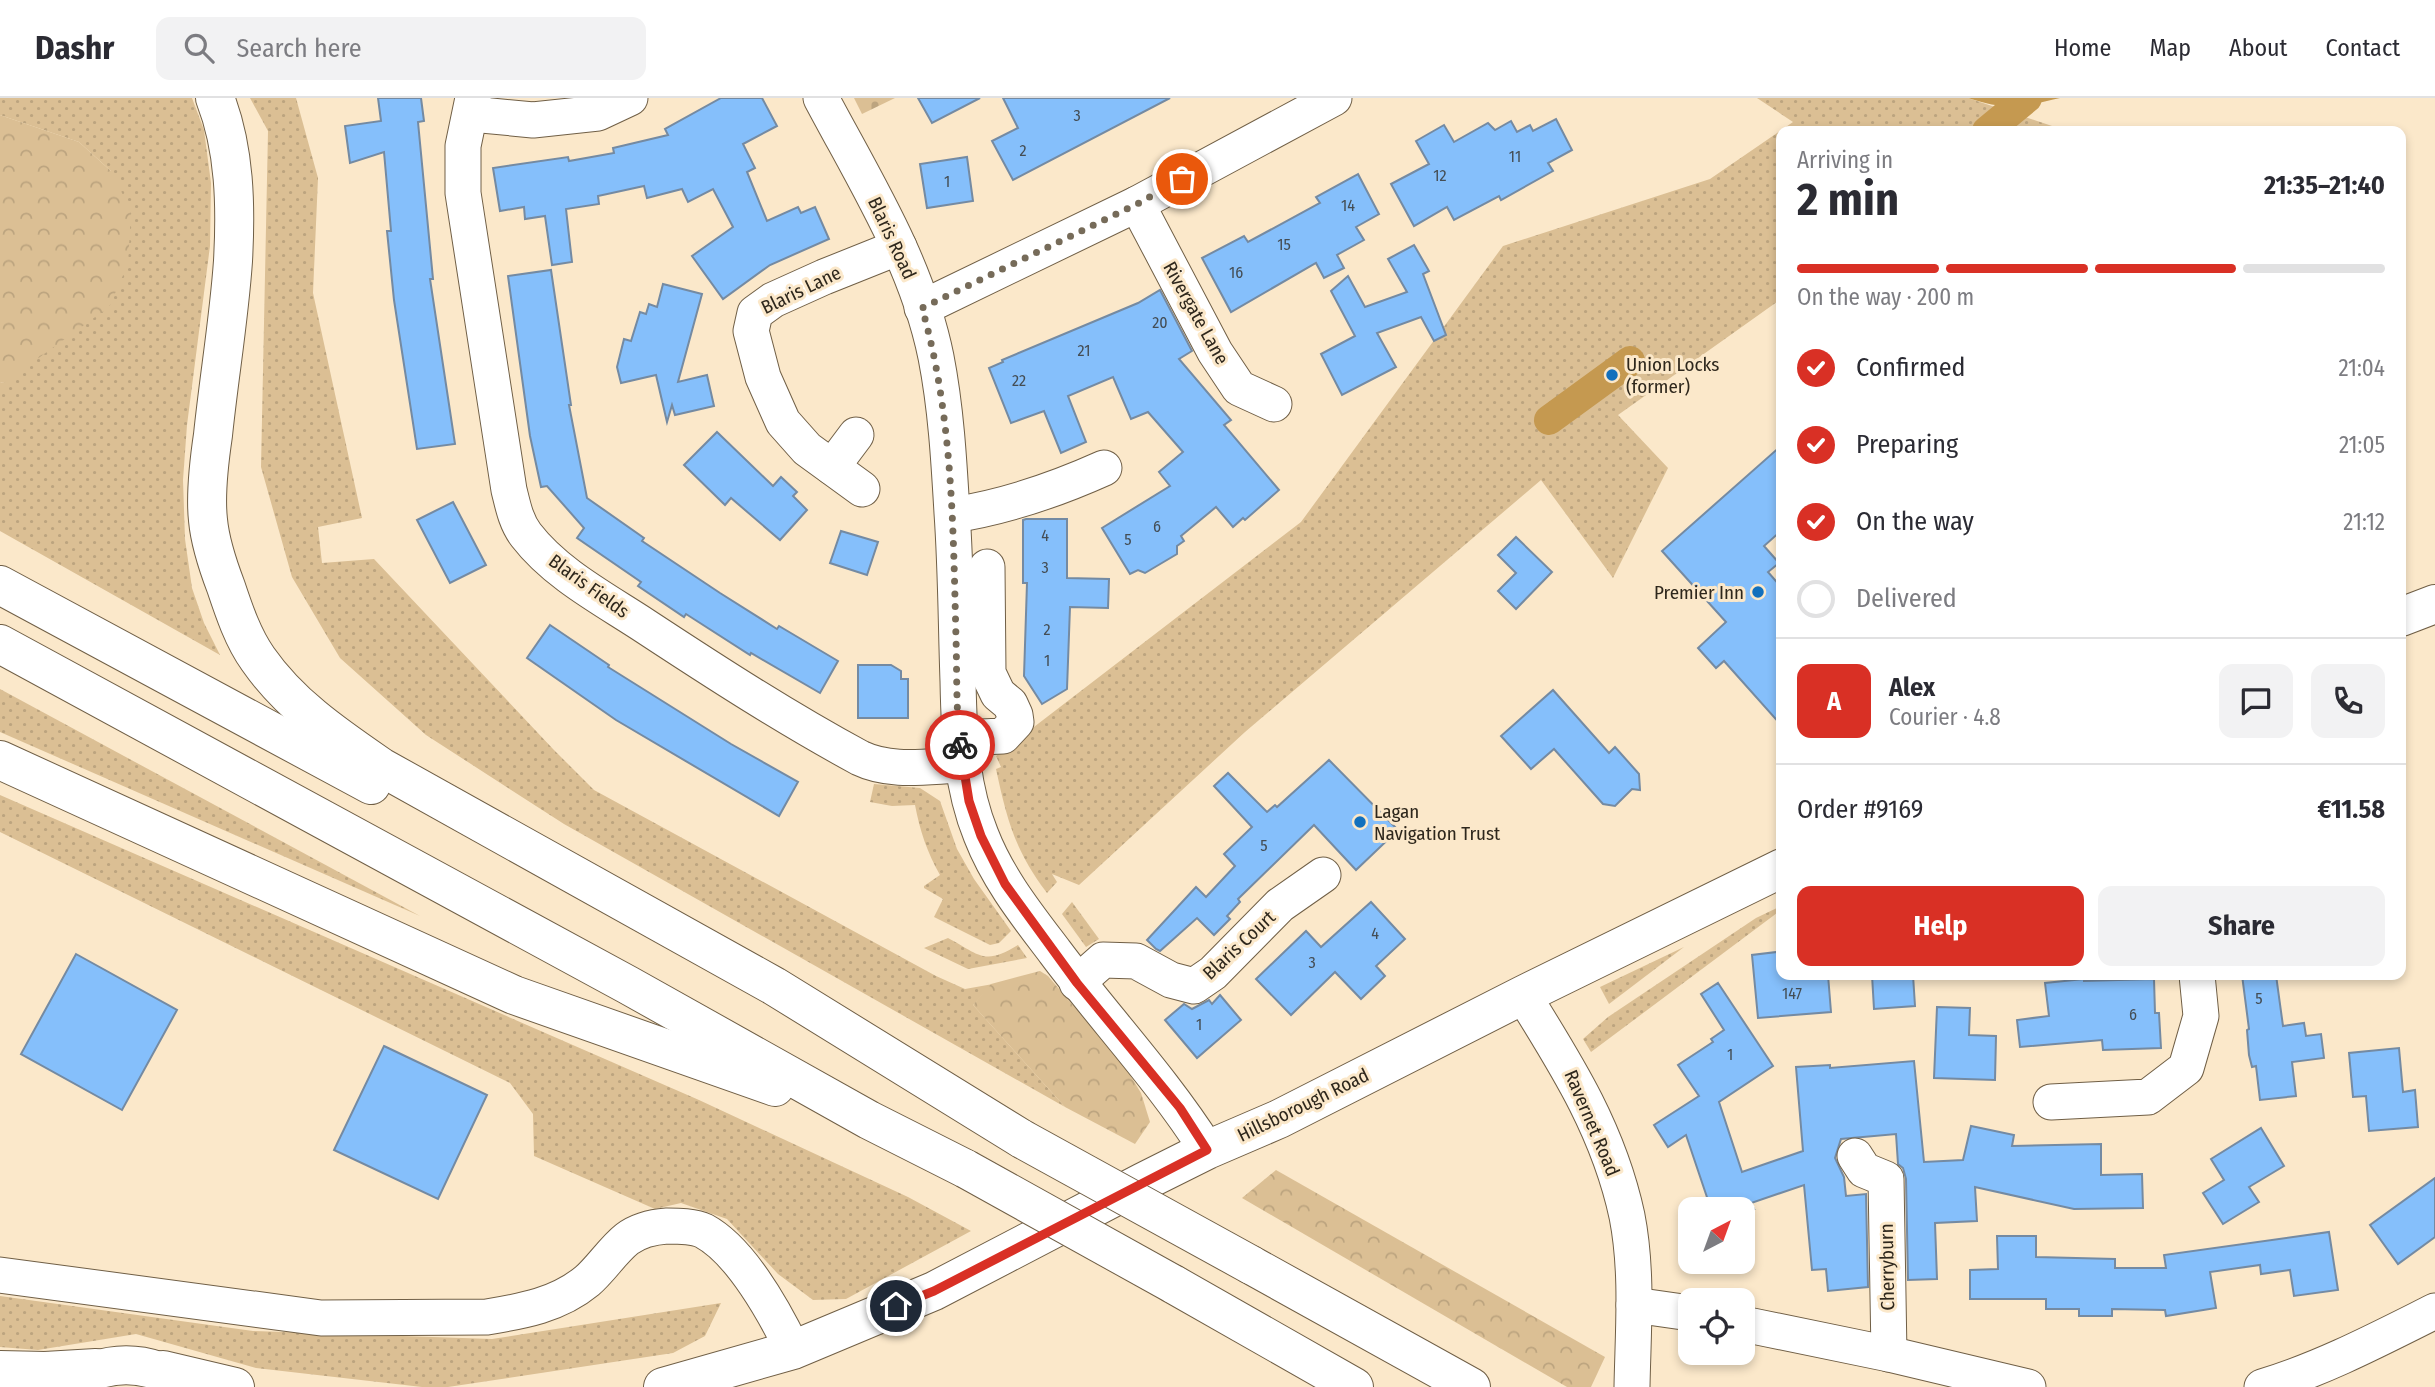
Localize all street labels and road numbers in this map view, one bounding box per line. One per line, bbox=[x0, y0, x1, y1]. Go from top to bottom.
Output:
street label: Blaris Road bbox=[863, 193, 921, 283]
street label: Rivergate Lane bbox=[1158, 258, 1234, 368]
street label: Blaris Lane bbox=[757, 261, 845, 319]
street label: Blaris Fields bbox=[544, 549, 634, 623]
street label: Blaris Court bbox=[1198, 905, 1281, 984]
street label: Hillsborough Road bbox=[1234, 1063, 1372, 1147]
street label: Ravernet Road bbox=[1559, 1066, 1625, 1180]
street label: Cherryburn bbox=[1875, 1223, 1899, 1311]

